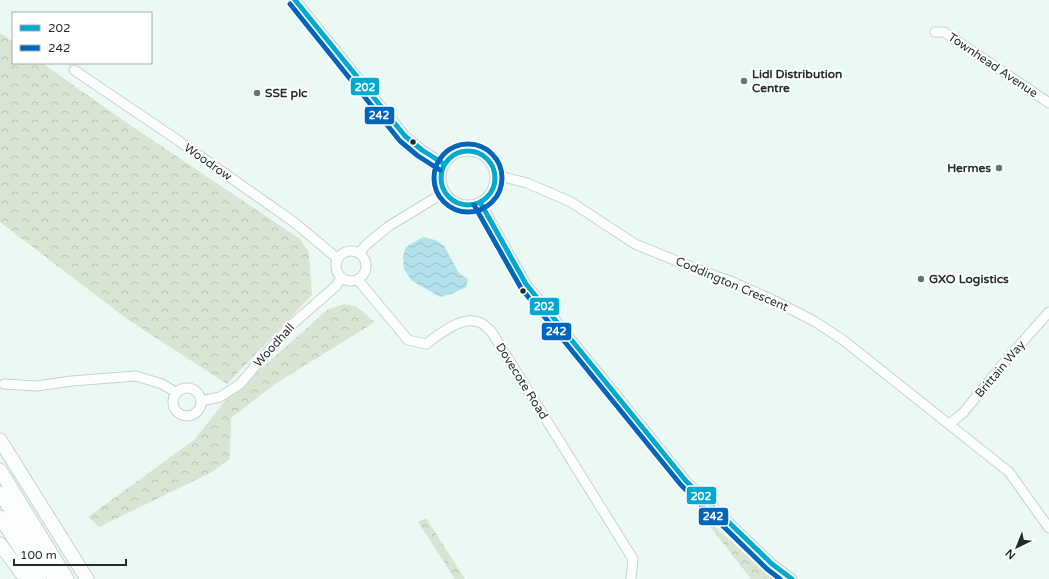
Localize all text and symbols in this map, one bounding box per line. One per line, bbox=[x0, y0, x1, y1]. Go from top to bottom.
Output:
legend bbox=[12, 12, 152, 64]
text: 202 bbox=[48, 21, 71, 35]
street label: Townhead Avenue bbox=[946, 30, 1041, 100]
text: 242 bbox=[48, 41, 71, 55]
place label: Lidl Distribution Centre bbox=[752, 67, 842, 95]
marker: Lidl Distribution Centre bbox=[739, 76, 749, 86]
line badge: 202 bbox=[350, 77, 380, 96]
text: 202 bbox=[355, 81, 375, 94]
place label: SSE plc bbox=[265, 86, 308, 101]
marker: SSE plc bbox=[252, 88, 262, 98]
line badge: 242 bbox=[364, 106, 395, 125]
text: 242 bbox=[369, 109, 389, 122]
unlabelled marker bbox=[408, 137, 418, 147]
street label: Woodrow bbox=[182, 141, 235, 184]
place label: Hermes bbox=[947, 161, 991, 175]
marker: Hermes bbox=[994, 163, 1004, 173]
street label: Coddington Crescent bbox=[674, 254, 791, 314]
place label: GXO Logistics bbox=[929, 272, 1009, 287]
marker: GXO Logistics bbox=[916, 274, 926, 284]
unlabelled marker bbox=[518, 286, 528, 296]
line badge: 202 bbox=[529, 297, 560, 316]
text: 202 bbox=[534, 300, 554, 313]
street label: Woodhall bbox=[251, 320, 297, 370]
line badge: 242 bbox=[541, 322, 572, 341]
text: 242 bbox=[546, 325, 566, 338]
street label: Brittain Way bbox=[972, 337, 1028, 400]
street label: Dovecote Road bbox=[493, 340, 551, 422]
line badge: 202 bbox=[686, 486, 717, 505]
text: 202 bbox=[691, 490, 711, 503]
line badge: 242 bbox=[698, 507, 729, 526]
text: 242 bbox=[703, 510, 723, 523]
north arrow bbox=[997, 527, 1037, 567]
scale bar bbox=[14, 541, 126, 567]
text: N bbox=[1003, 546, 1018, 562]
text: 100 m bbox=[20, 548, 57, 562]

